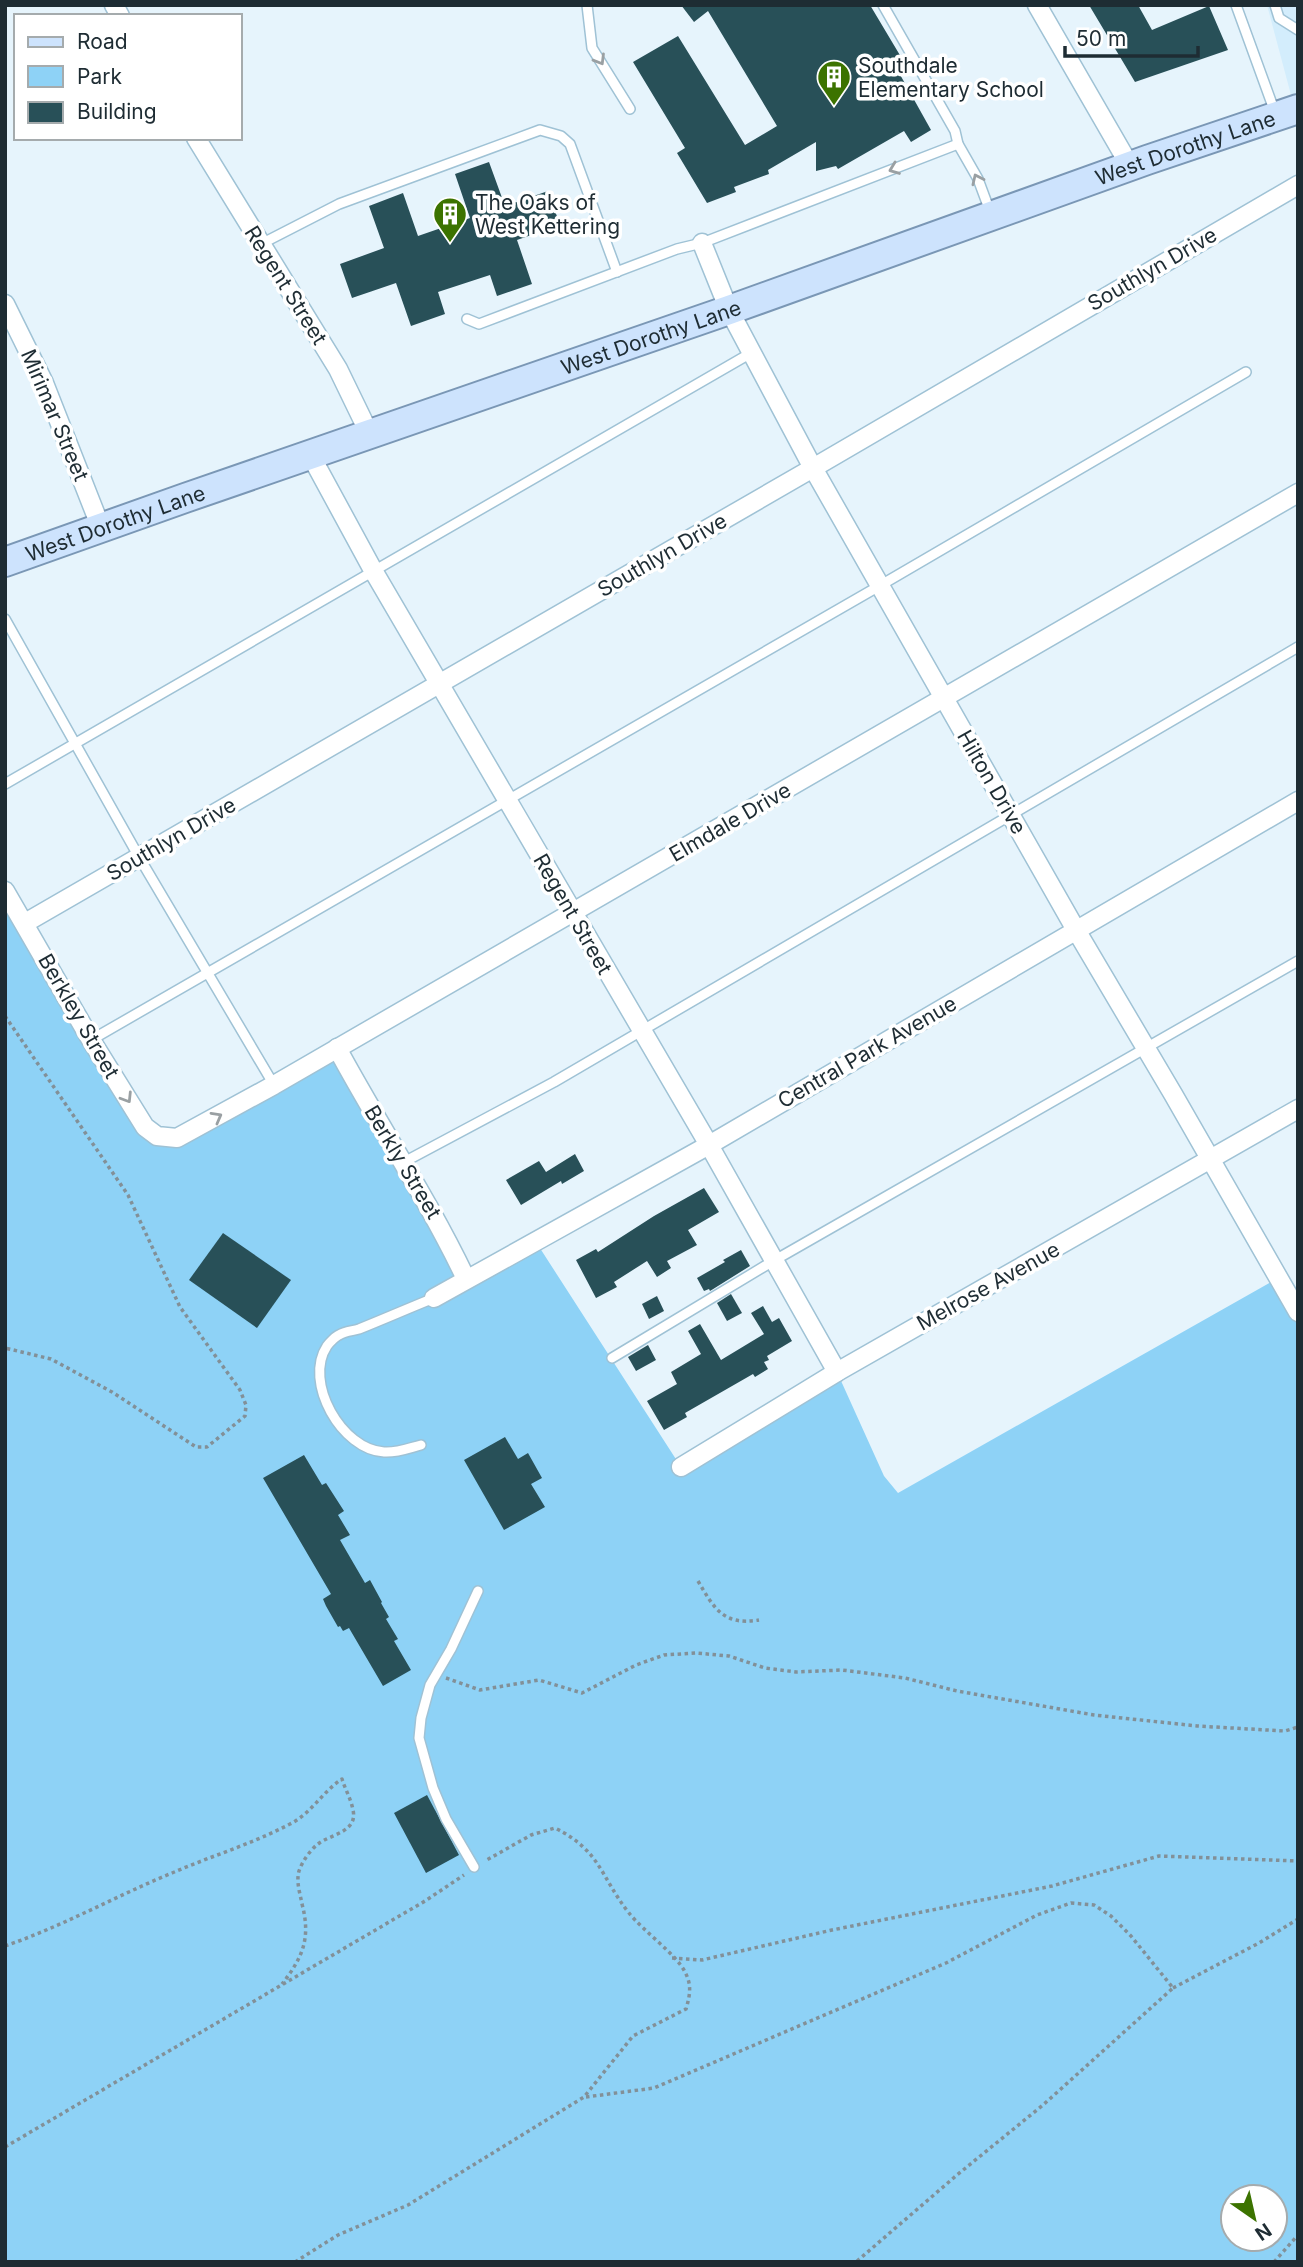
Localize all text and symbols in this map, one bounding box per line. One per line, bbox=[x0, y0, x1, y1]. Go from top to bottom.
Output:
legend bbox=[14, 14, 242, 140]
scale bar bbox=[1065, 14, 1198, 58]
text: 50 m bbox=[1076, 26, 1126, 51]
text: Road bbox=[77, 29, 128, 54]
one-way arrow bbox=[591, 53, 604, 66]
place label: Southdale Elementary School bbox=[858, 53, 1044, 102]
building icon: Southdale Elementary School bbox=[815, 58, 853, 107]
text: Park bbox=[77, 64, 122, 89]
text: Building bbox=[77, 99, 157, 124]
street label: West Dorothy Lane bbox=[1092, 105, 1279, 190]
one-way arrow bbox=[888, 161, 901, 175]
one-way arrow bbox=[971, 174, 985, 186]
place label: The Oaks of West Kettering bbox=[475, 190, 620, 239]
building icon: The Oaks of West Kettering bbox=[431, 195, 469, 244]
street label: Regent Street bbox=[240, 221, 332, 349]
street label: Southlyn Drive bbox=[1083, 222, 1221, 316]
street label: West Dorothy Lane bbox=[558, 294, 744, 380]
street label: Mirimar Street bbox=[16, 345, 94, 485]
street label: West Dorothy Lane bbox=[22, 480, 208, 566]
street label: Southlyn Drive bbox=[593, 508, 731, 602]
street label: Hilton Drive bbox=[952, 726, 1032, 838]
street label: Elmdale Drive bbox=[665, 777, 795, 867]
street label: Southlyn Drive bbox=[102, 792, 240, 886]
street label: Regent Street bbox=[528, 849, 618, 979]
street label: Berkley Street bbox=[33, 949, 125, 1083]
street label: Central Park Avenue bbox=[773, 991, 961, 1113]
one-way arrow bbox=[118, 1090, 131, 1103]
street label: Berkly Street bbox=[359, 1101, 447, 1223]
one-way arrow bbox=[210, 1112, 223, 1125]
street label: Melrose Avenue bbox=[912, 1236, 1064, 1336]
north arrow bbox=[1219, 2183, 1289, 2253]
text: N bbox=[1251, 2218, 1276, 2245]

